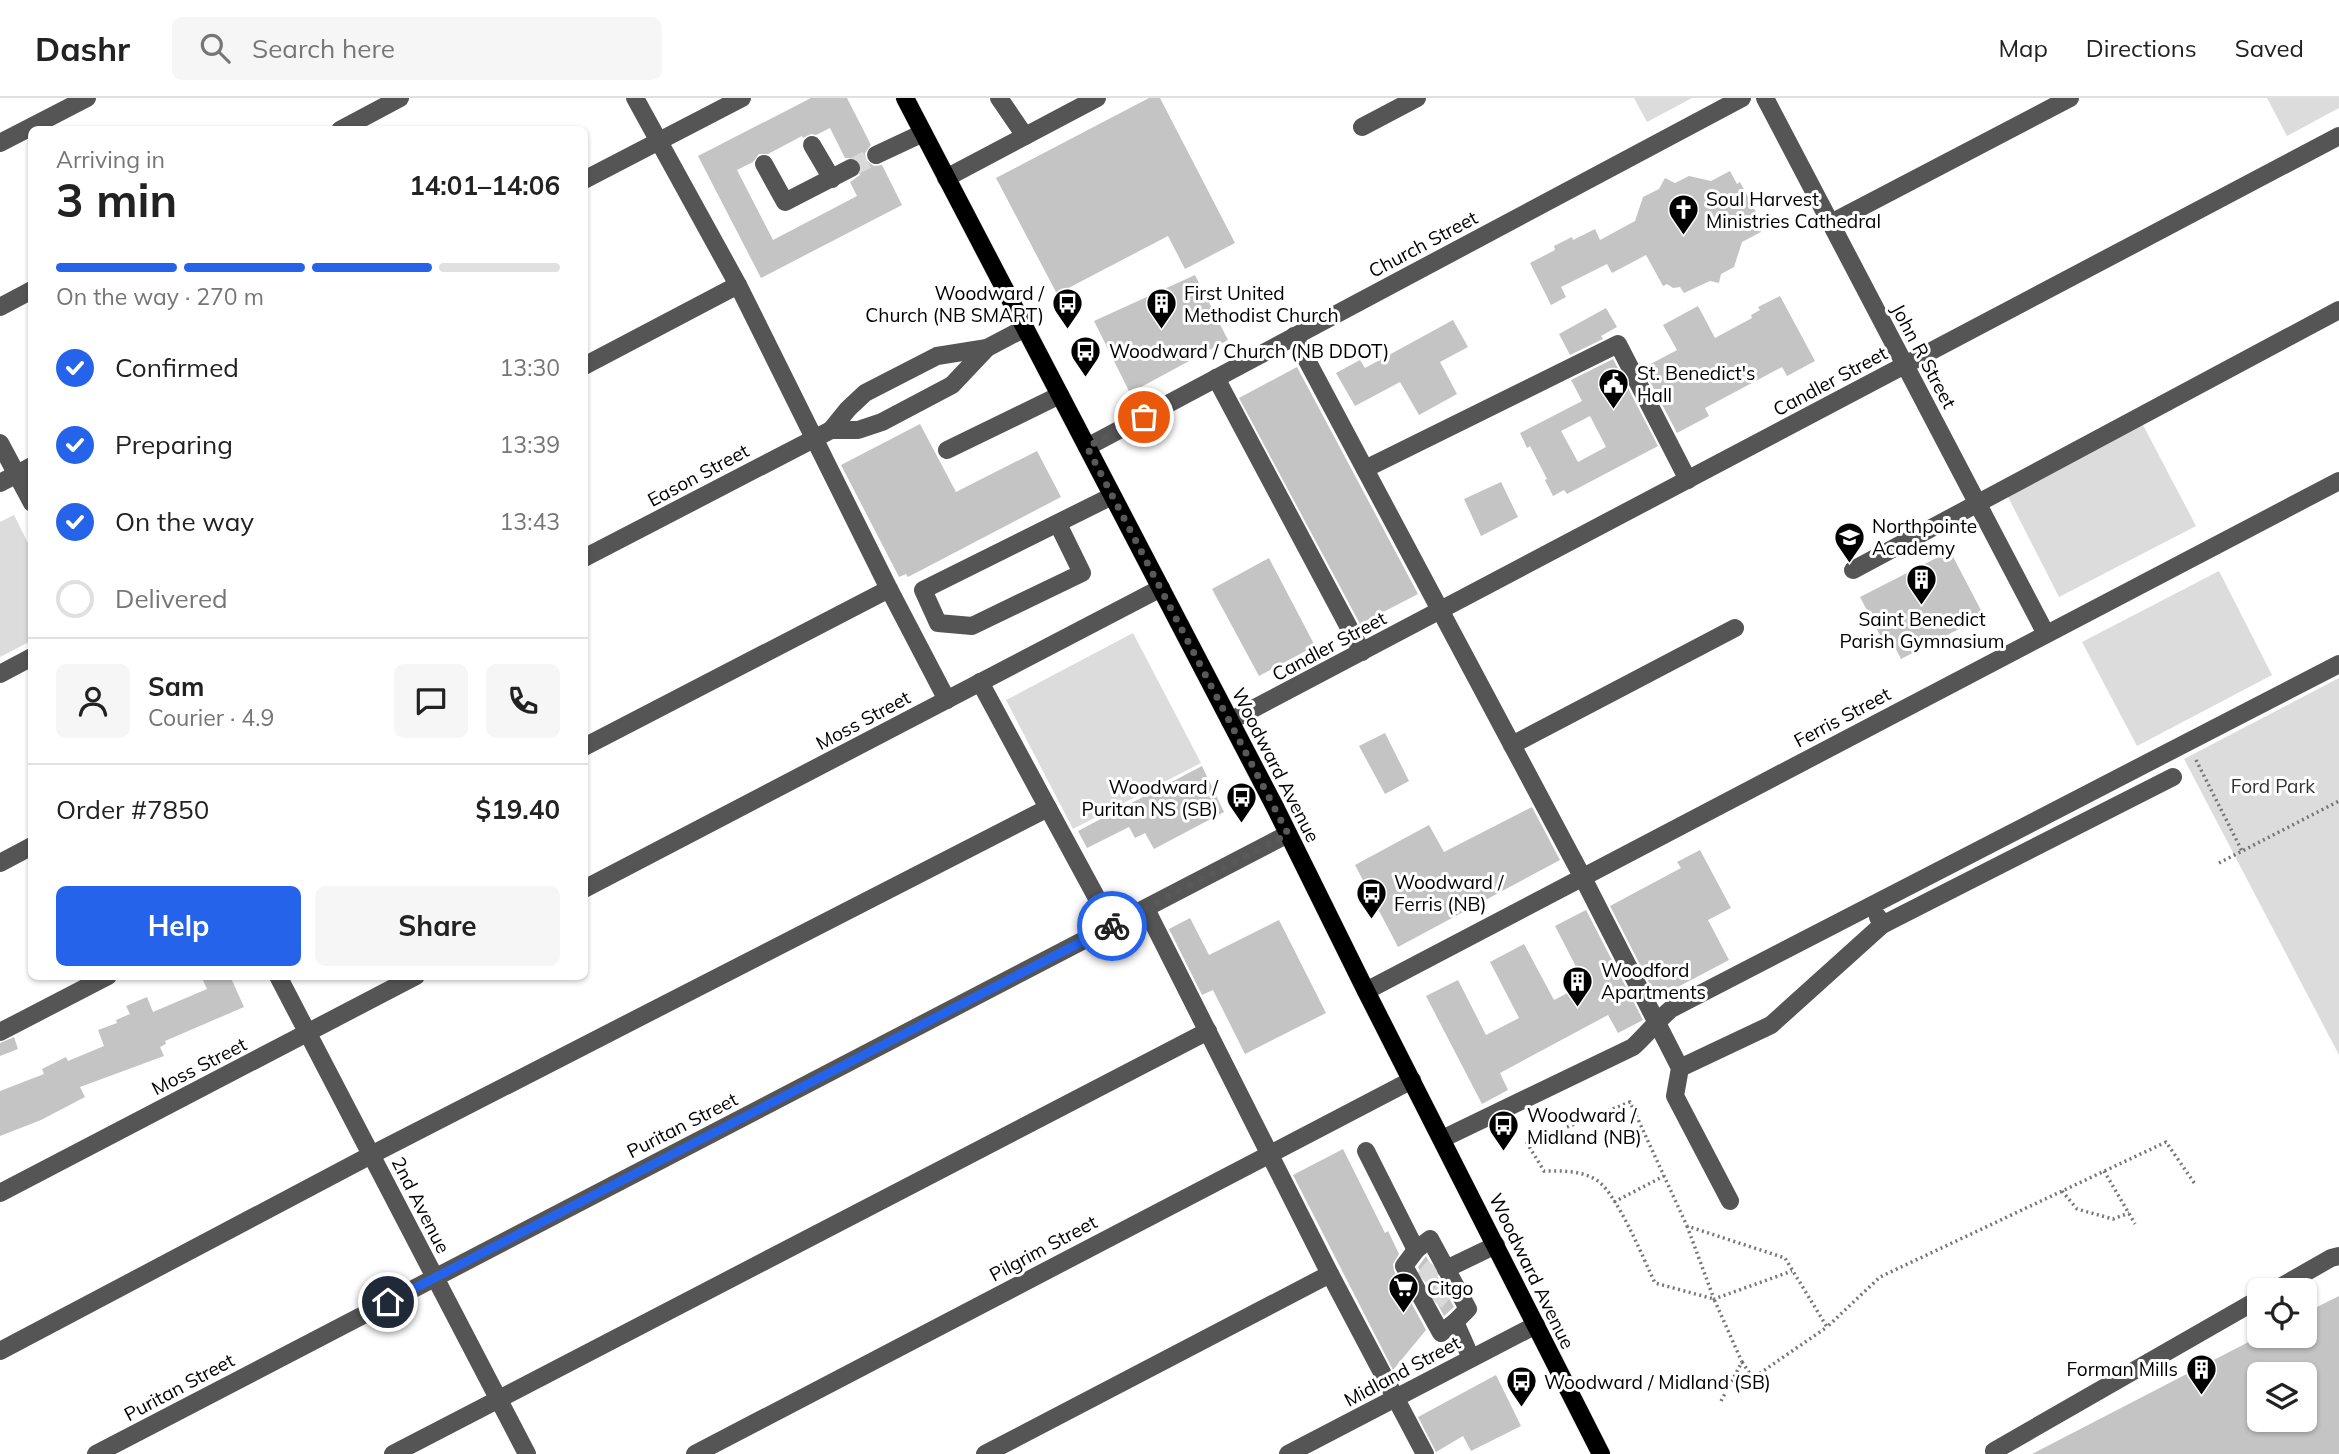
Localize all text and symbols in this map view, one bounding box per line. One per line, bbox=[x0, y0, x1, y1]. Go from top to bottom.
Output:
search box bbox=[172, 17, 662, 80]
text: Dashr bbox=[35, 28, 130, 69]
icon: search bbox=[196, 29, 234, 67]
text: Search here bbox=[252, 32, 395, 65]
text: Map bbox=[1998, 33, 2048, 63]
text: Directions bbox=[2086, 33, 2197, 63]
text: Saved bbox=[2235, 33, 2304, 63]
text: Arriving in bbox=[56, 145, 165, 174]
text: 14:01–14:06 bbox=[409, 169, 560, 202]
text: 3 min bbox=[56, 171, 177, 229]
place label: Soul Harvest Ministries Cathedral bbox=[1706, 187, 1881, 233]
church icon: Soul Harvest Ministries Cathedral bbox=[1666, 193, 1700, 237]
street label: Church Street bbox=[1364, 205, 1482, 283]
place label: Woodward / Church (NB SMART) bbox=[865, 281, 1045, 327]
place label: First United Methodist Church bbox=[1184, 281, 1339, 327]
text: On the way · 270 m bbox=[56, 282, 264, 311]
bus stop icon: Woodward / Church (NB SMART) bbox=[1050, 287, 1084, 331]
building icon: First United Methodist Church bbox=[1144, 287, 1178, 331]
street label: John R Street bbox=[1886, 300, 1962, 413]
bus stop icon: Woodward / Church (NB DDOT) bbox=[1069, 334, 1103, 378]
place label: Woodward / Church (NB DDOT) bbox=[1109, 339, 1389, 363]
street label: Candler Street bbox=[1769, 341, 1892, 421]
icon: check bbox=[56, 349, 94, 387]
text: Confirmed bbox=[115, 351, 239, 384]
text: 13:30 bbox=[500, 353, 560, 382]
place label: St. Benedict's Hall bbox=[1637, 361, 1755, 407]
public building icon: St. Benedict's Hall bbox=[1597, 367, 1631, 411]
pin bbox=[1114, 387, 1174, 447]
icon: bag bbox=[1125, 398, 1163, 436]
icon: check bbox=[56, 426, 94, 464]
text: Preparing bbox=[115, 428, 233, 461]
text: 13:39 bbox=[500, 430, 560, 459]
street label: Eason Street bbox=[643, 438, 753, 512]
icon: check bbox=[56, 503, 94, 541]
text: On the way bbox=[115, 505, 254, 538]
text: 13:43 bbox=[500, 507, 560, 536]
place label: Northpointe Academy bbox=[1872, 514, 1977, 560]
school or university icon: Northpointe Academy bbox=[1832, 520, 1866, 564]
building icon: Saint Benedict Parish Gymnasium bbox=[1905, 563, 1939, 607]
text: Delivered bbox=[115, 582, 228, 615]
street label: Candler Street bbox=[1268, 606, 1391, 686]
place label: Saint Benedict Parish Gymnasium bbox=[1839, 607, 2005, 653]
button: person bbox=[56, 664, 130, 738]
button: chat bbox=[394, 664, 468, 738]
button: phone bbox=[486, 664, 560, 738]
text: Sam bbox=[148, 670, 204, 703]
street label: Ferris Street bbox=[1790, 681, 1895, 752]
street label: Woodward Avenue bbox=[1227, 684, 1325, 846]
street label: Moss Street bbox=[812, 685, 915, 755]
text: Courier · 4.9 bbox=[148, 703, 274, 732]
park label: Ford Park bbox=[2231, 774, 2315, 798]
place label: Woodward / Puritan NS (SB) bbox=[1081, 775, 1219, 821]
bus stop icon: Woodward / Puritan NS (SB) bbox=[1224, 781, 1258, 825]
text: Order #7850 bbox=[56, 793, 209, 826]
text: $19.40 bbox=[476, 793, 560, 826]
place label: Woodward / Ferris (NB) bbox=[1394, 870, 1504, 916]
bus stop icon: Woodward / Ferris (NB) bbox=[1354, 876, 1388, 920]
button: Help bbox=[56, 886, 301, 966]
button: Share bbox=[315, 886, 560, 966]
courier bbox=[1077, 891, 1147, 961]
icon: bike bbox=[1093, 907, 1131, 945]
place label: Woodford Apartments bbox=[1601, 958, 1706, 1004]
building icon: Woodford Apartments bbox=[1561, 964, 1595, 1008]
street label: Moss Street bbox=[147, 1032, 251, 1100]
street label: Puritan Street bbox=[623, 1087, 742, 1163]
place label: Woodward / Midland (NB) bbox=[1527, 1103, 1642, 1149]
bus stop icon: Woodward / Midland (NB) bbox=[1487, 1109, 1521, 1153]
street label: 2nd Avenue bbox=[386, 1153, 456, 1257]
street label: Woodward Avenue bbox=[1484, 1189, 1580, 1353]
street label: Pilgrim Street bbox=[985, 1209, 1101, 1286]
supermarket icon: Citgo bbox=[1387, 1271, 1421, 1315]
pin bbox=[358, 1272, 418, 1332]
place label: Citgo bbox=[1427, 1276, 1473, 1300]
map controls bbox=[2247, 1278, 2317, 1432]
button: locate bbox=[2247, 1278, 2317, 1348]
icon: home bbox=[369, 1283, 407, 1321]
street label: Midland Street bbox=[1340, 1330, 1465, 1412]
street label: Puritan Street bbox=[120, 1348, 238, 1426]
building icon: Forman Mills bbox=[2184, 1352, 2218, 1396]
place label: Forman Mills bbox=[2066, 1357, 2178, 1381]
button: layers bbox=[2247, 1362, 2317, 1432]
bus stop icon: Woodward / Midland (SB) bbox=[1504, 1365, 1538, 1409]
place label: Woodward / Midland (SB) bbox=[1544, 1370, 1771, 1394]

